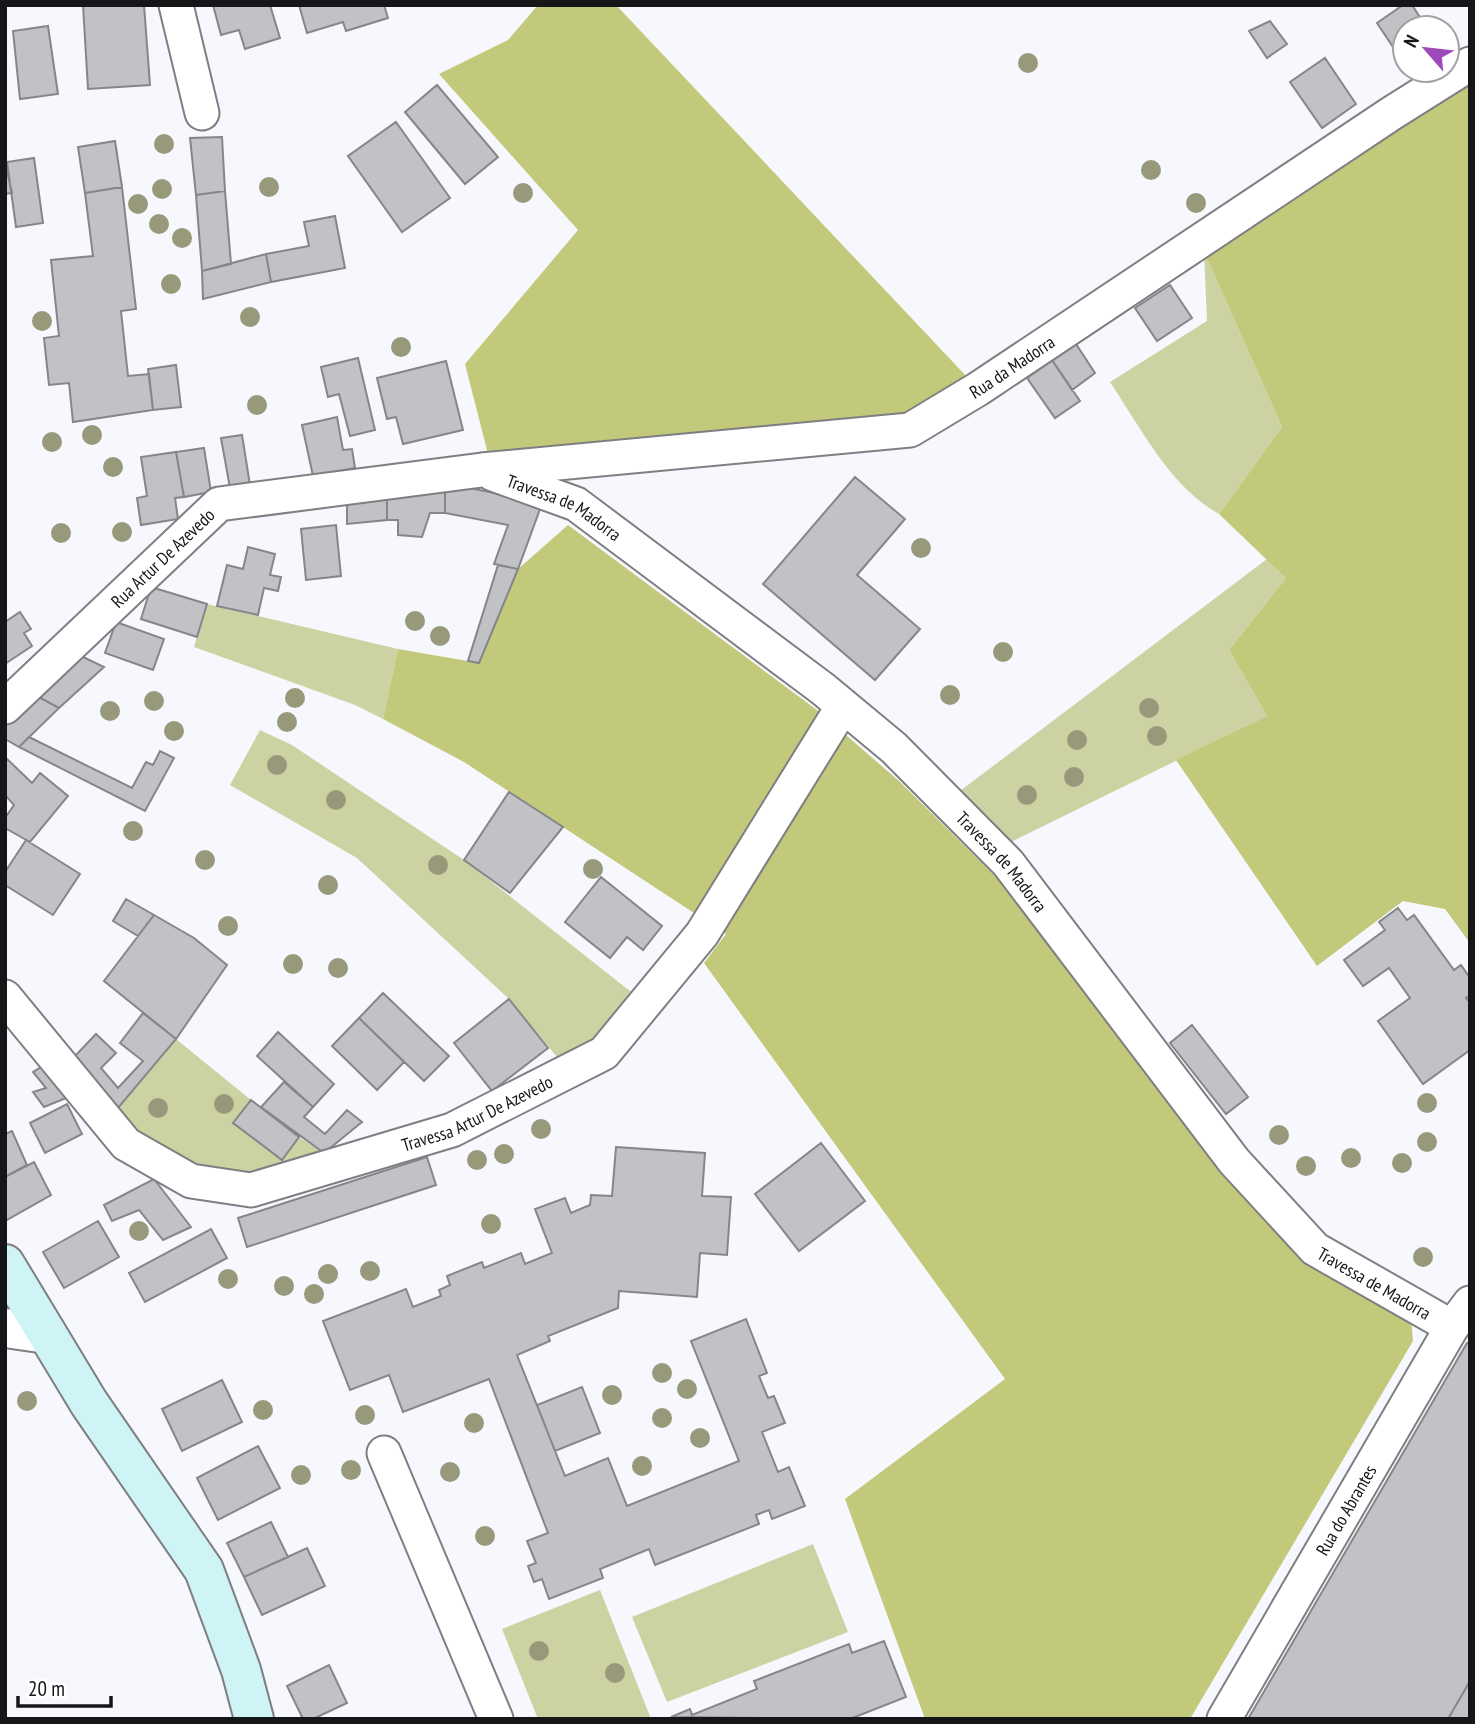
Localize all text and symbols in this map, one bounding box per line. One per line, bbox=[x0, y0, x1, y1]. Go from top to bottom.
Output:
north arrow bbox=[1391, 14, 1461, 84]
text: N bbox=[1398, 31, 1424, 51]
street label: Rua da Madorra bbox=[965, 330, 1059, 403]
street label: Travessa de Madorra bbox=[504, 469, 626, 546]
street label: Rua Artur De Azevedo bbox=[106, 503, 219, 612]
street label: Travessa de Madorra bbox=[952, 806, 1052, 916]
street label: Travessa Artur De Azevedo bbox=[399, 1070, 556, 1156]
street label: Travessa de Madorra bbox=[1314, 1241, 1435, 1324]
street label: Rua do Abrantes bbox=[1310, 1460, 1381, 1559]
scale bar bbox=[18, 1664, 110, 1708]
text: 20 m bbox=[28, 1675, 65, 1702]

